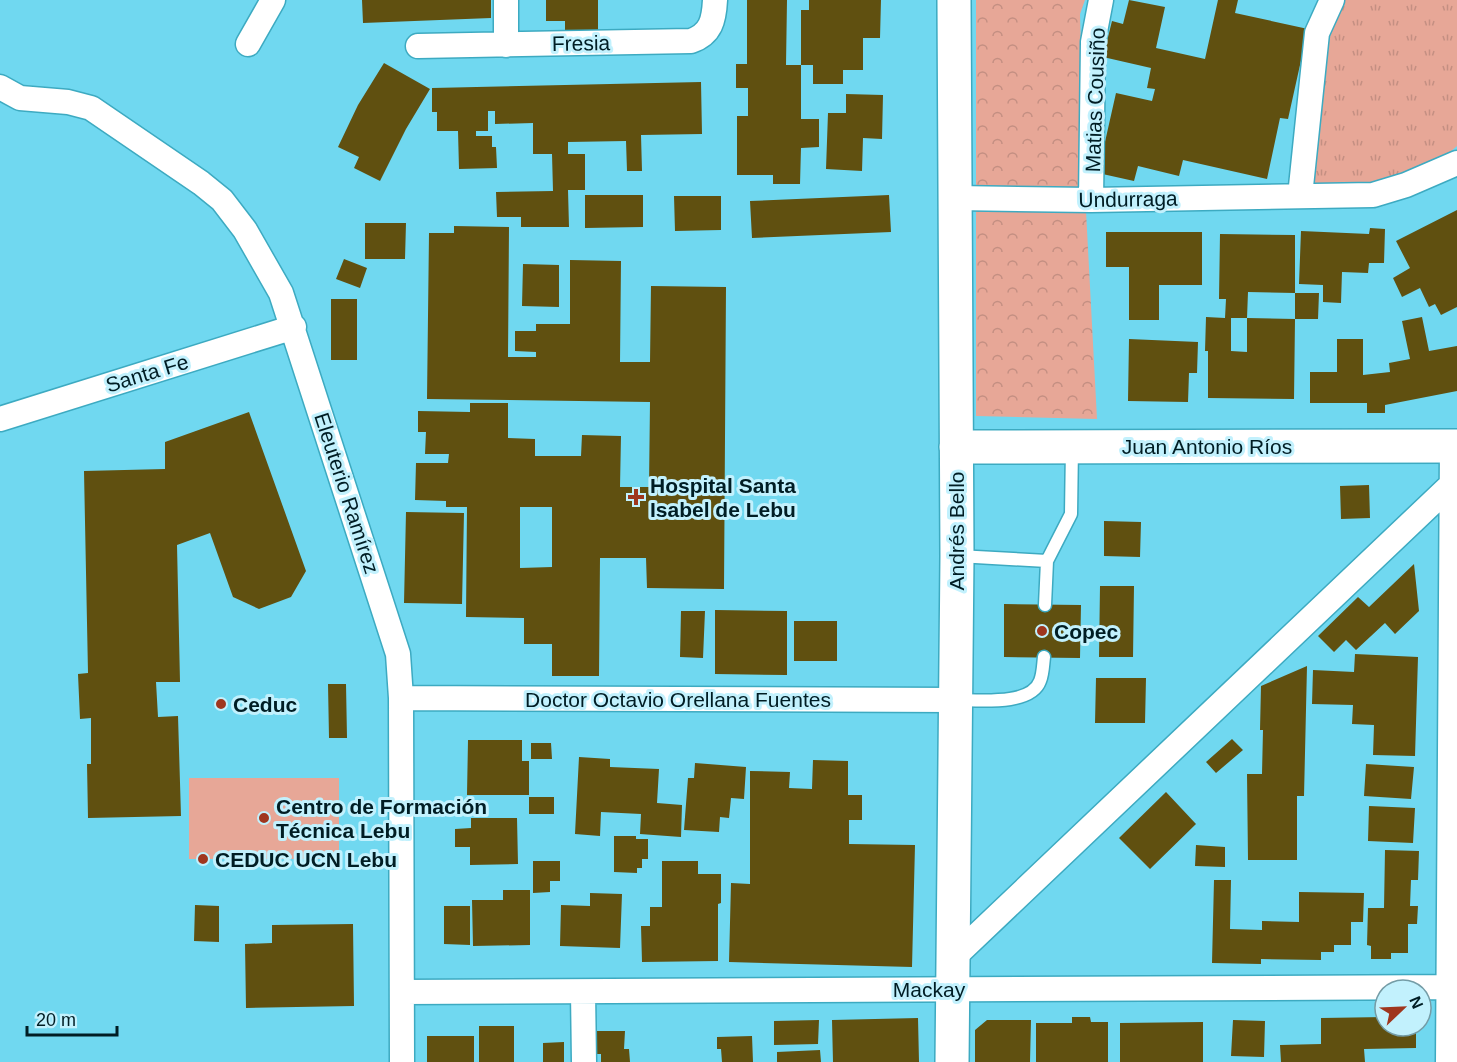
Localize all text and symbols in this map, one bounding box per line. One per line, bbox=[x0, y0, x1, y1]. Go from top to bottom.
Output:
street label: Matias Cousiño bbox=[1081, 27, 1109, 173]
street label: Fresia bbox=[552, 31, 611, 55]
street label: Undurraga bbox=[1078, 187, 1178, 211]
street label: Santa Fe bbox=[103, 350, 191, 396]
street label: Eleuterio Ramírez bbox=[310, 410, 384, 576]
street label: Juan Antonio Ríos bbox=[1122, 435, 1292, 458]
street label: Andrés Bello bbox=[945, 471, 968, 591]
place label: Hospital Santa Isabel de Lebu bbox=[650, 474, 796, 521]
marker: Hospital Santa Isabel de Lebu bbox=[627, 488, 645, 506]
place label: Copec bbox=[1054, 620, 1119, 643]
marker: Copec bbox=[1035, 624, 1049, 638]
street label: Doctor Octavio Orellana Fuentes bbox=[525, 688, 831, 711]
place label: Ceduc bbox=[233, 693, 298, 716]
marker: Ceduc bbox=[214, 697, 228, 711]
place label: Centro de Formación Técnica Lebu bbox=[276, 795, 487, 842]
marker: Centro de Formación Técnica Lebu bbox=[257, 811, 271, 825]
place label: CEDUC UCN Lebu bbox=[215, 848, 397, 871]
marker: CEDUC UCN Lebu bbox=[196, 852, 210, 866]
street label: Mackay bbox=[893, 978, 966, 1001]
north arrow bbox=[1373, 978, 1433, 1038]
text: N bbox=[1406, 994, 1426, 1011]
scale bar bbox=[27, 999, 117, 1037]
text: 20 m bbox=[36, 1010, 76, 1030]

